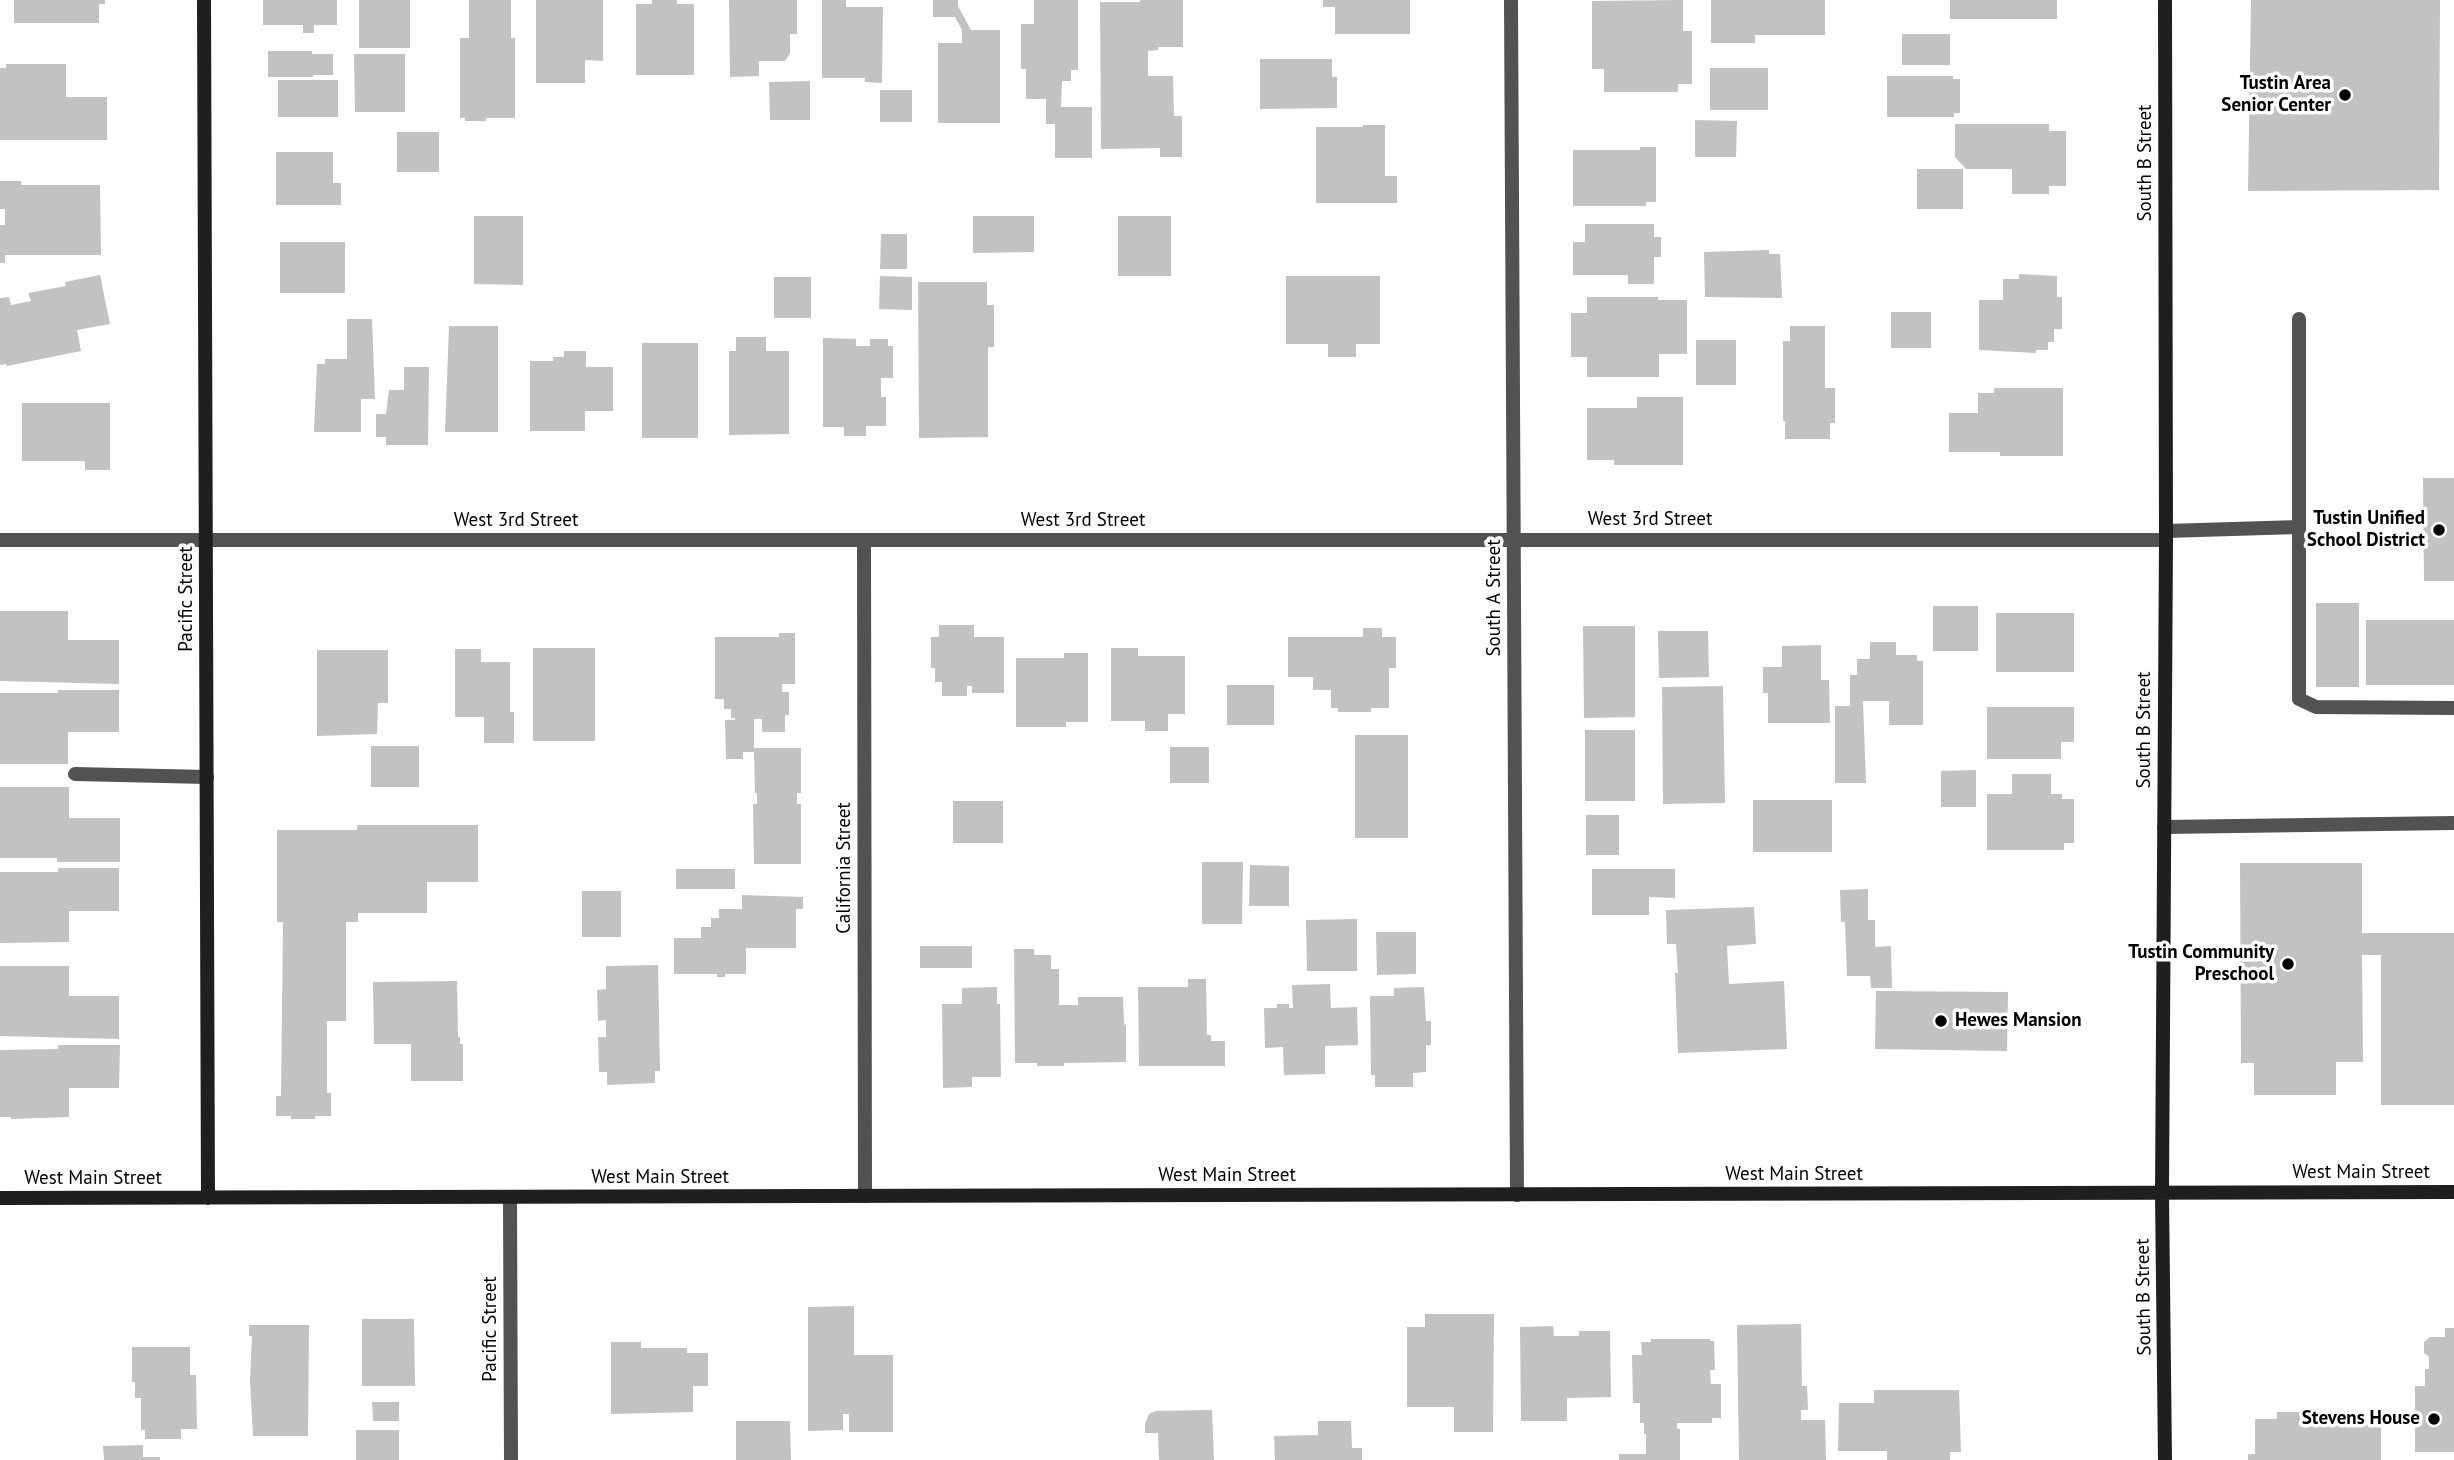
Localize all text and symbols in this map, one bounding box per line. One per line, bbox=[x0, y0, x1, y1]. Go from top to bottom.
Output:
place label: Tustin Area Senior Center bbox=[2221, 73, 2331, 117]
marker: Tustin Area Senior Center bbox=[2337, 87, 2353, 103]
street label: South B Street bbox=[2135, 104, 2157, 222]
place label: Tustin Unified School District bbox=[2307, 508, 2425, 552]
street label: West 3rd Street bbox=[1588, 509, 1712, 531]
street label: West 3rd Street bbox=[454, 510, 578, 532]
street label: West 3rd Street bbox=[1021, 510, 1145, 532]
marker: Tustin Unified School District bbox=[2431, 522, 2447, 538]
street label: South A Street bbox=[1484, 539, 1506, 657]
street label: Pacific Street bbox=[176, 546, 198, 652]
street label: South B Street bbox=[2134, 671, 2156, 789]
street label: California Street bbox=[834, 802, 856, 934]
place label: Tustin Community Preschool bbox=[2128, 942, 2274, 986]
marker: Tustin Community Preschool bbox=[2280, 956, 2296, 972]
place label: Hewes Mansion bbox=[1955, 1010, 2082, 1032]
marker: Hewes Mansion bbox=[1933, 1013, 1949, 1029]
street label: West Main Street bbox=[2292, 1162, 2430, 1184]
street label: West Main Street bbox=[1725, 1164, 1863, 1186]
street label: West Main Street bbox=[1158, 1165, 1296, 1187]
street label: West Main Street bbox=[591, 1167, 729, 1189]
street label: West Main Street bbox=[24, 1168, 162, 1190]
street label: South B Street bbox=[2132, 1238, 2156, 1356]
street label: Pacific Street bbox=[480, 1276, 502, 1382]
place label: Stevens House bbox=[2302, 1408, 2420, 1430]
marker: Stevens House bbox=[2426, 1411, 2442, 1427]

